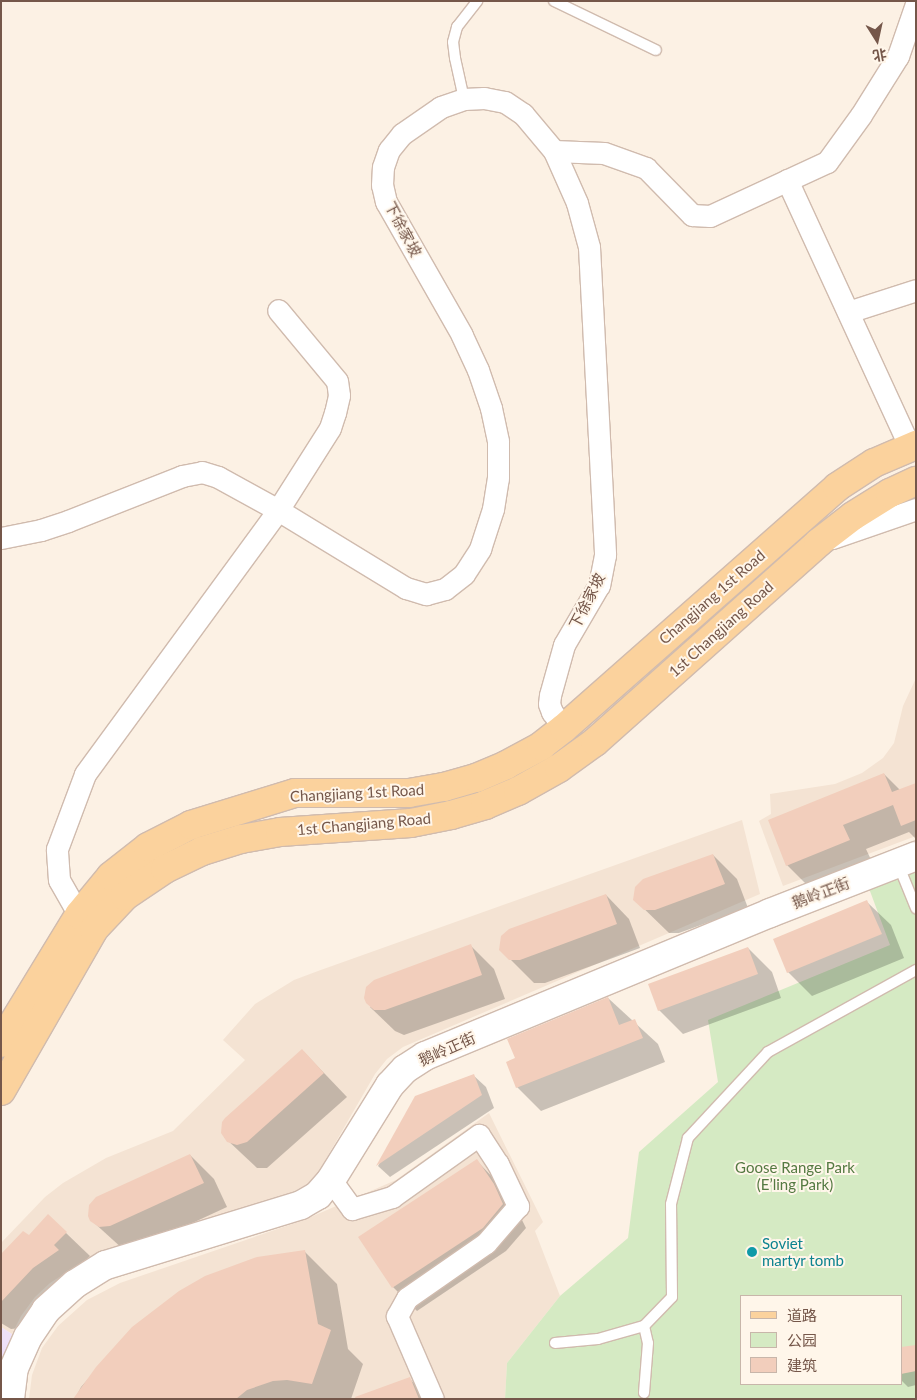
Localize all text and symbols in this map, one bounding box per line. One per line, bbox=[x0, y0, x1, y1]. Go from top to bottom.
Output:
north arrow bbox=[852, 15, 902, 65]
text: 北 bbox=[871, 46, 888, 65]
street label: 下徐家坡 bbox=[381, 198, 425, 260]
street label: Changjiang 1st Road bbox=[655, 546, 769, 648]
street label: 下徐家坡 bbox=[565, 570, 609, 632]
street label: 1st Changjiang Road bbox=[665, 577, 777, 681]
street label: Changjiang 1st Road bbox=[289, 780, 425, 806]
street label: 1st Changjiang Road bbox=[296, 809, 432, 839]
street label: 鹅岭正街 bbox=[790, 874, 852, 912]
street label: 鹅岭正街 bbox=[416, 1029, 478, 1069]
park label: Goose Range Park (E’ling Park) bbox=[735, 1158, 855, 1193]
place label: Soviet martyr tomb bbox=[762, 1234, 844, 1269]
marker: Soviet martyr tomb bbox=[746, 1246, 758, 1258]
legend bbox=[740, 1295, 902, 1385]
text: 道路 bbox=[787, 1306, 817, 1324]
text: 公园 bbox=[787, 1331, 817, 1349]
text: 建筑 bbox=[787, 1356, 817, 1374]

